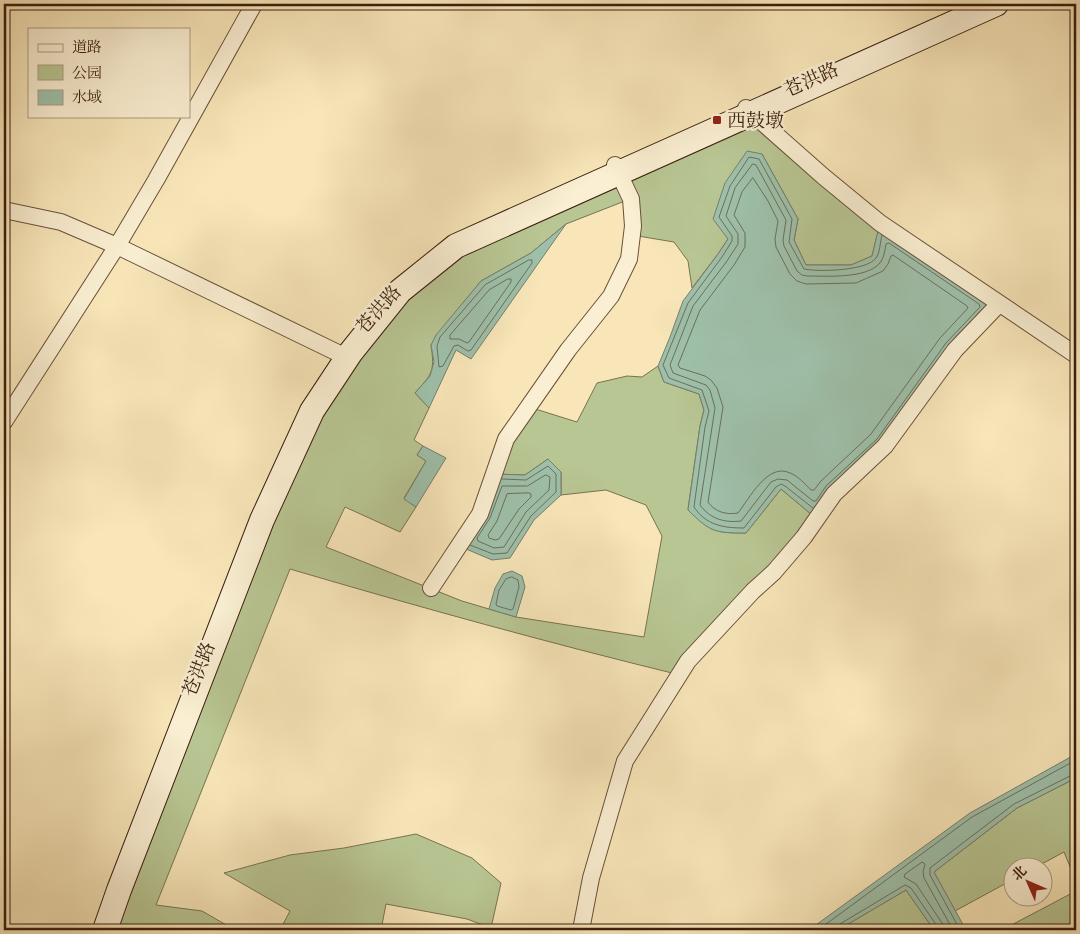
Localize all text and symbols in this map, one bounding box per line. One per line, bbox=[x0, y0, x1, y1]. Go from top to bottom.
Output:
legend bbox=[28, 28, 190, 118]
text: 道路 bbox=[72, 37, 102, 57]
street label: 苍洪路 bbox=[780, 56, 843, 103]
text: 公园 bbox=[72, 63, 102, 83]
text: 水域 bbox=[72, 87, 102, 107]
place label: 西鼓墩 bbox=[727, 108, 784, 134]
marker: 西鼓墩 bbox=[711, 114, 723, 126]
street label: 苍洪路 bbox=[350, 280, 407, 340]
street label: 苍洪路 bbox=[177, 638, 221, 701]
north arrow bbox=[1002, 856, 1052, 906]
text: 北 bbox=[1007, 861, 1031, 885]

